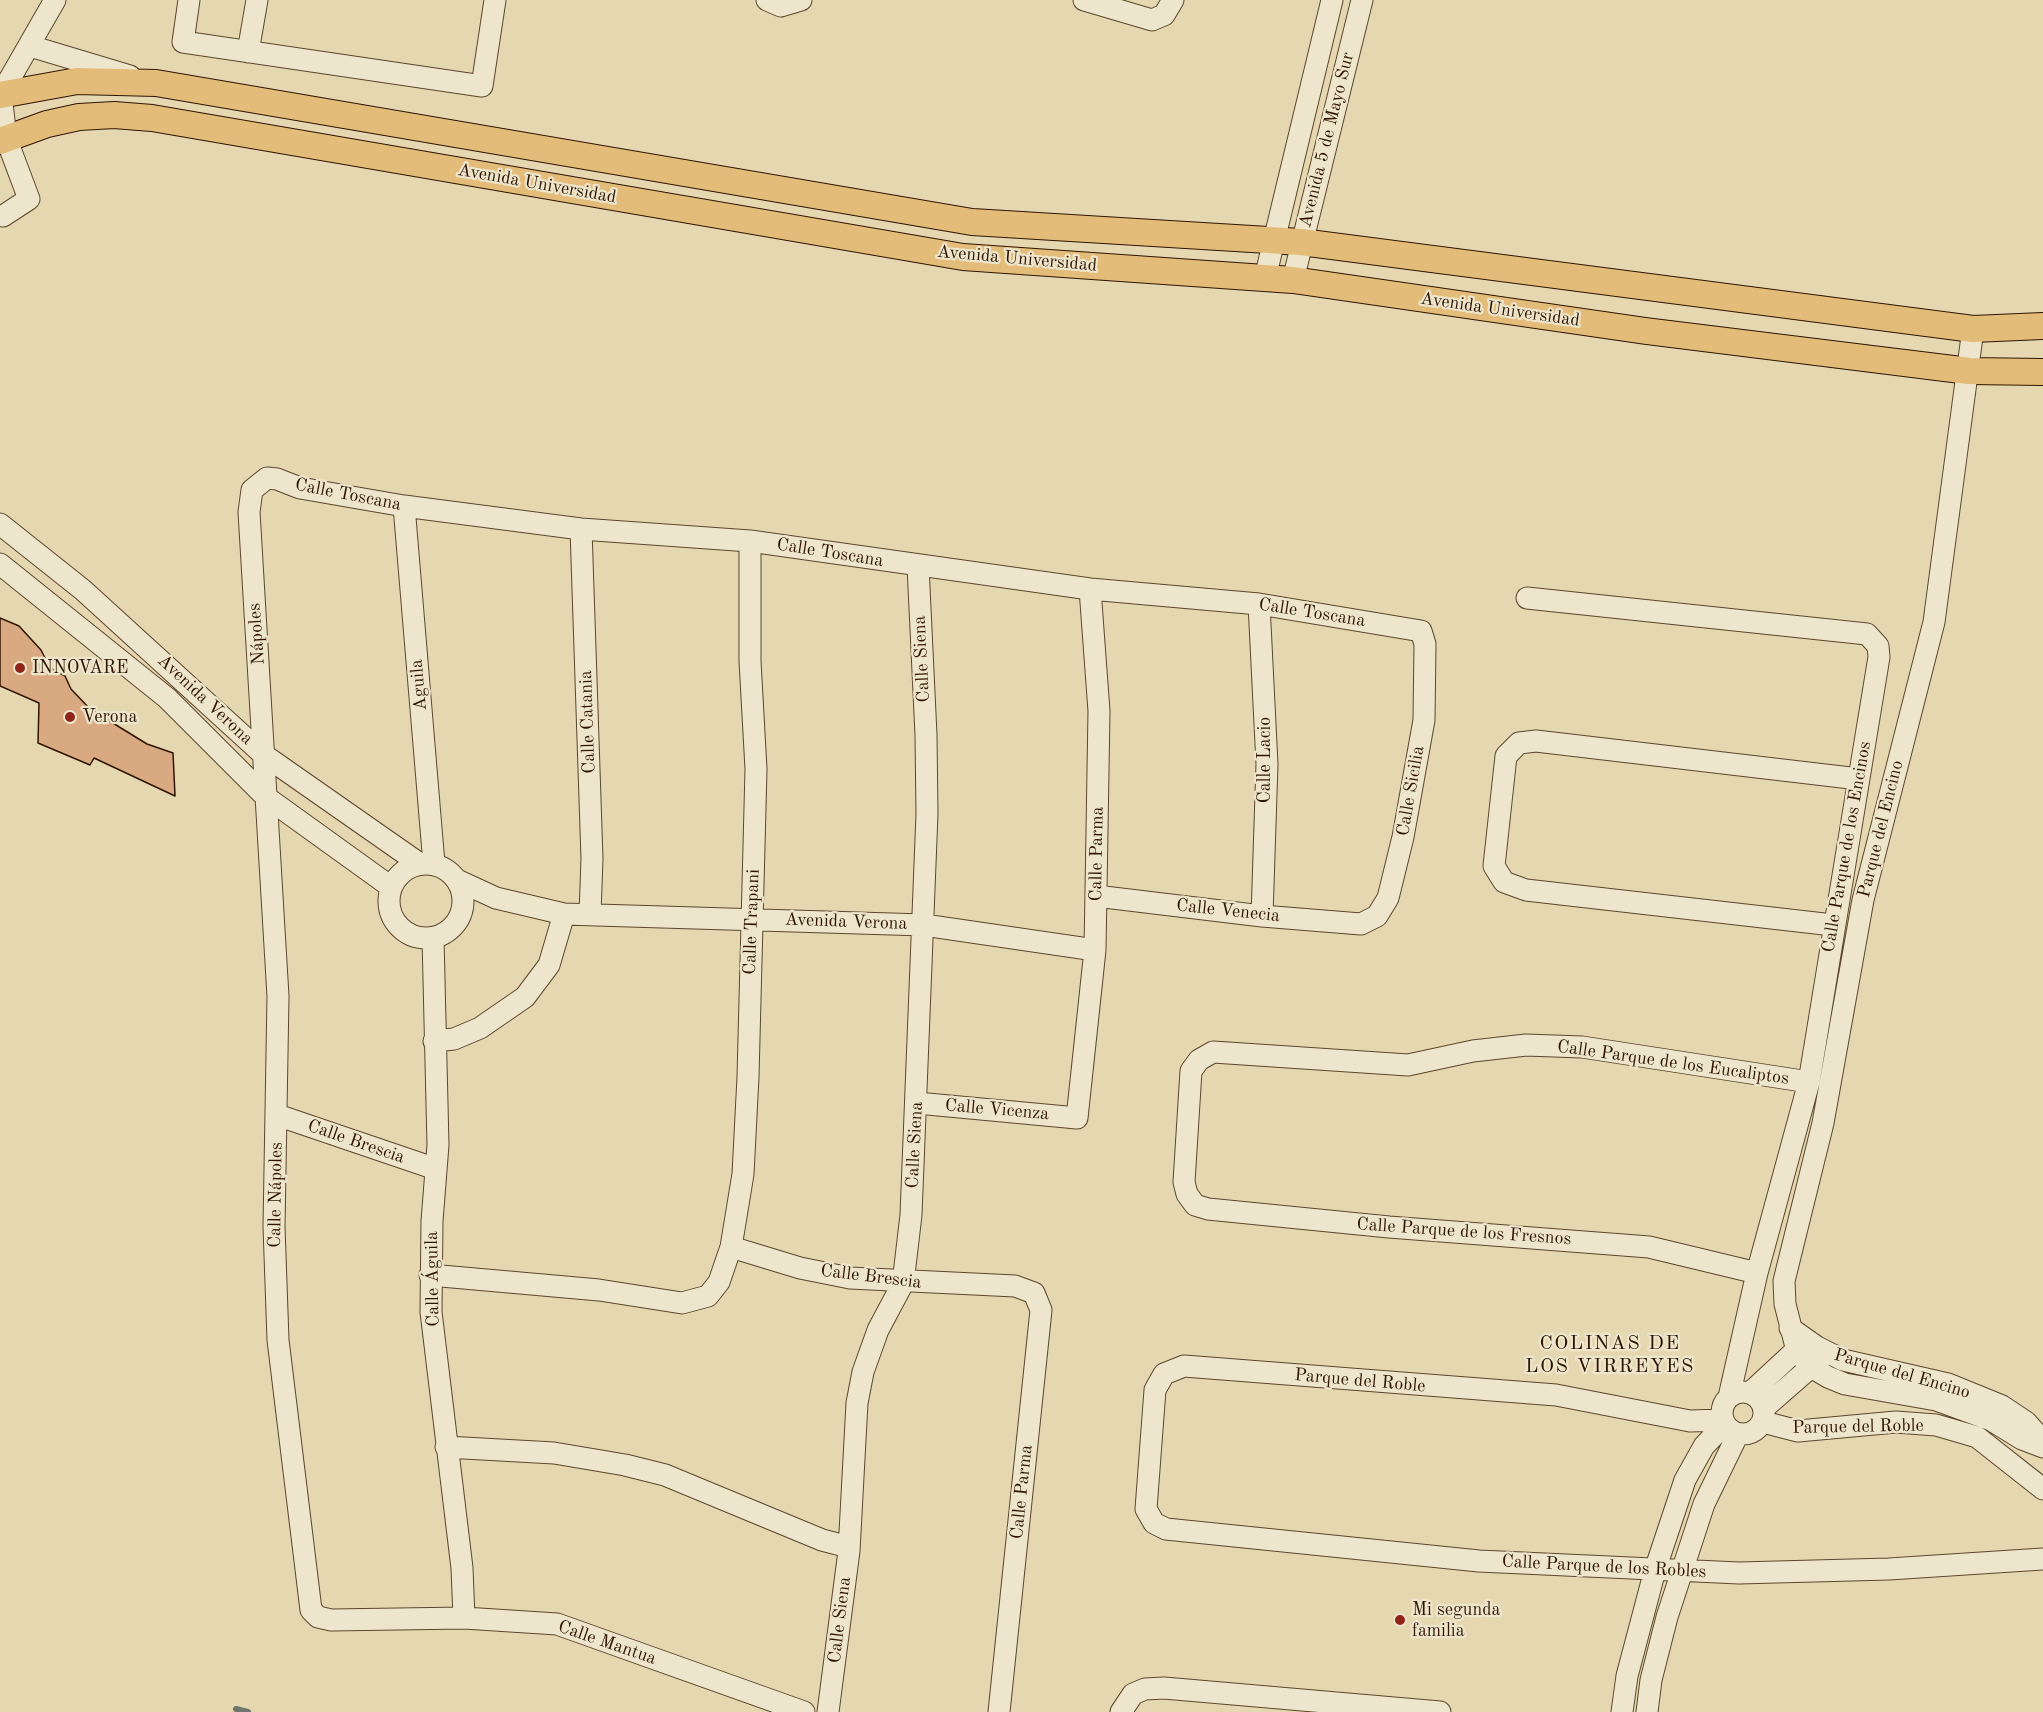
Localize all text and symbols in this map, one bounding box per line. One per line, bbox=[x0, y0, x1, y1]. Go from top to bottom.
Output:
street label: Avenida 5 de Mayo Sur bbox=[1295, 50, 1359, 230]
street label: Avenida Universidad bbox=[456, 159, 618, 209]
street label: Avenida Universidad bbox=[936, 241, 1098, 277]
street label: Avenida Universidad bbox=[1419, 288, 1581, 332]
street label: Calle Toscana bbox=[293, 474, 403, 516]
street label: Calle Toscana bbox=[775, 534, 885, 572]
street label: Calle Toscana bbox=[1257, 594, 1367, 632]
street label: Nápoles bbox=[244, 602, 270, 666]
street label: Calle Siena bbox=[909, 615, 935, 703]
street label: Avenida Verona bbox=[153, 650, 257, 750]
place label: INNOVARE bbox=[32, 657, 128, 679]
street label: Aguila bbox=[406, 658, 432, 712]
marker: INNOVARE bbox=[13, 661, 27, 675]
street label: Calle Catania bbox=[575, 670, 601, 774]
place label: Verona bbox=[82, 706, 137, 728]
marker: Verona bbox=[63, 710, 77, 724]
street label: Calle Lacio bbox=[1254, 717, 1276, 803]
street label: Calle Parque de los Encinos bbox=[1818, 740, 1876, 954]
street label: Calle Sicilia bbox=[1392, 744, 1430, 838]
street label: Parque del Encino bbox=[1853, 758, 1909, 900]
street label: Calle Parma bbox=[1085, 806, 1109, 902]
street label: Calle Trapani bbox=[739, 869, 765, 975]
street label: Calle Venecia bbox=[1175, 895, 1281, 927]
street label: Avenida Verona bbox=[784, 909, 908, 935]
street label: Calle Parque de los Eucaliptos bbox=[1556, 1036, 1790, 1090]
street label: Calle Vicenza bbox=[944, 1095, 1050, 1125]
street label: Calle Siena bbox=[902, 1101, 928, 1189]
street label: Calle Brescia bbox=[305, 1115, 407, 1169]
street label: Calle Nápoles bbox=[264, 1142, 288, 1248]
street label: Calle Parque de los Fresnos bbox=[1356, 1214, 1572, 1250]
street label: Calle Águila bbox=[421, 1231, 445, 1327]
street label: Calle Brescia bbox=[819, 1260, 923, 1294]
district label: COLINAS DE LOS VIRREYES bbox=[1525, 1332, 1695, 1379]
street label: Parque del Encino bbox=[1831, 1344, 1973, 1404]
street label: Parque del Roble bbox=[1294, 1365, 1426, 1397]
street label: Parque del Roble bbox=[1792, 1415, 1924, 1439]
street label: Calle Parma bbox=[1006, 1444, 1038, 1540]
street label: Calle Parque de los Robles bbox=[1501, 1551, 1707, 1583]
street label: Calle Siena bbox=[824, 1576, 856, 1664]
place label: Mi segunda familia bbox=[1412, 1599, 1500, 1642]
marker: Mi segunda familia bbox=[1393, 1613, 1407, 1627]
street label: Calle Mantua bbox=[555, 1616, 659, 1670]

